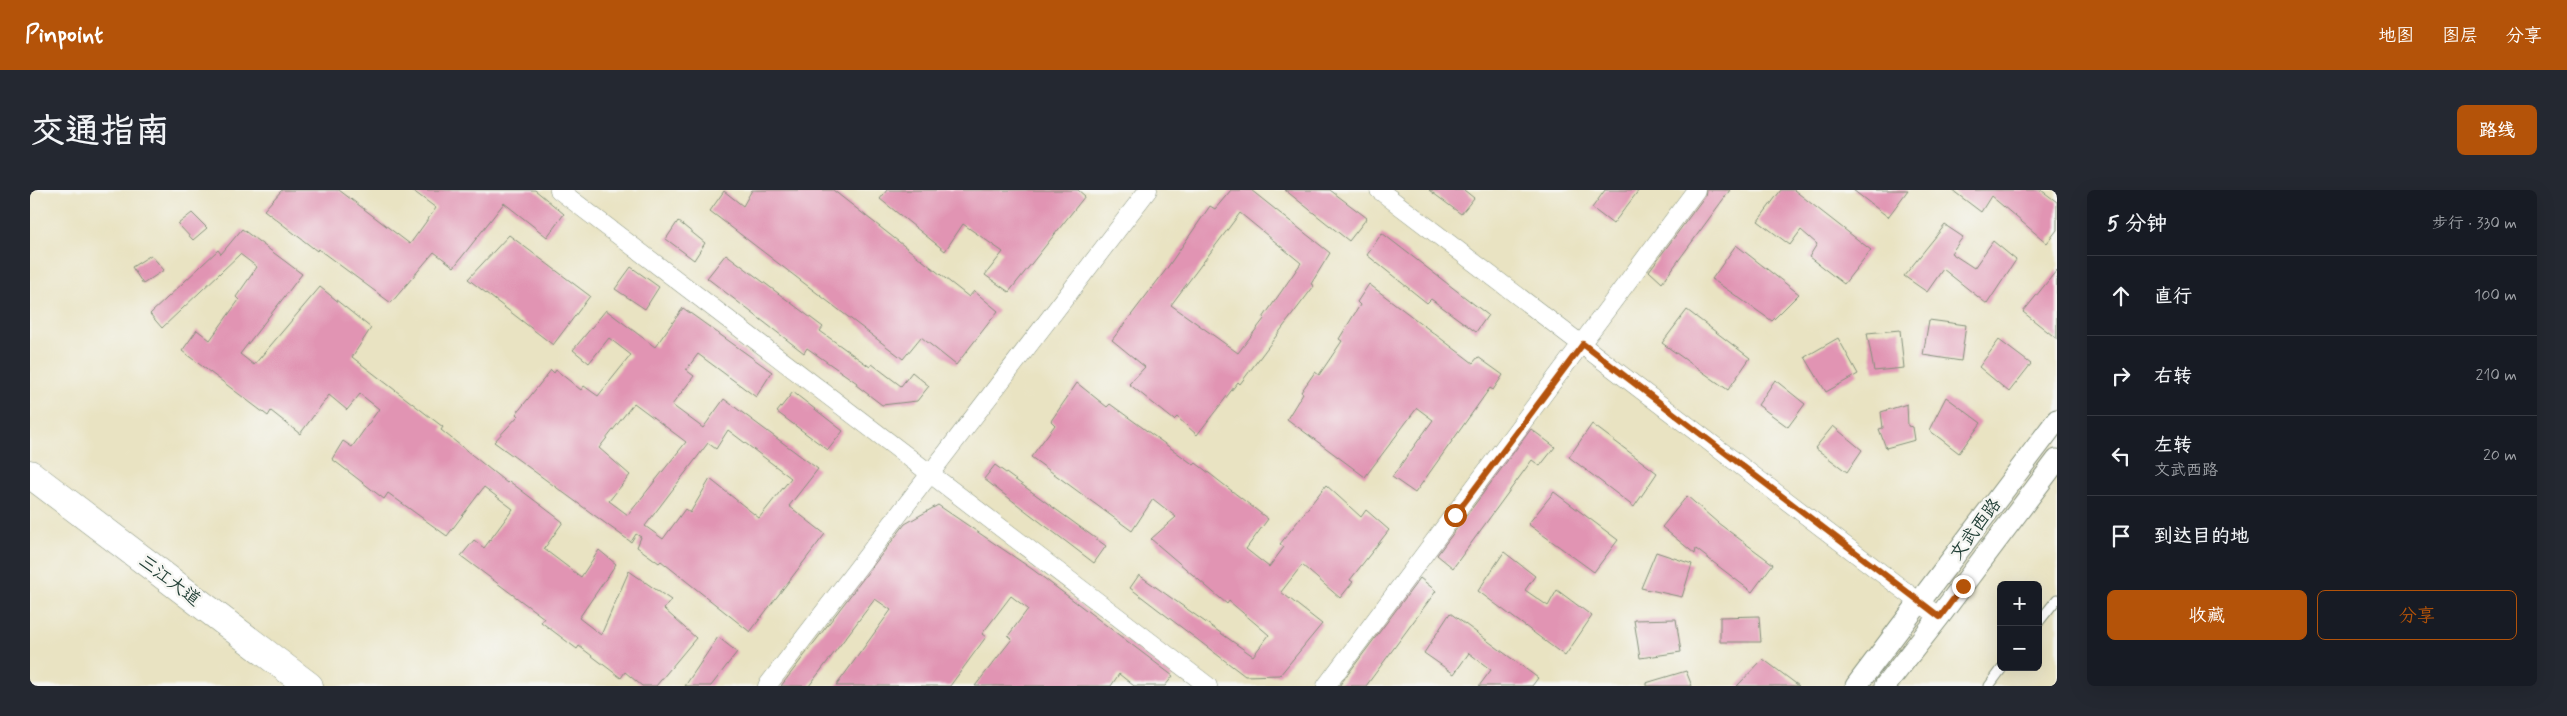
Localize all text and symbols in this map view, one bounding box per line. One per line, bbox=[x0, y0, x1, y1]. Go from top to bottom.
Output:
text: Pinpoint bbox=[25, 20, 103, 51]
text: 地图 bbox=[2378, 24, 2414, 48]
text: 图层 bbox=[2442, 24, 2478, 48]
text: 分享 bbox=[2506, 24, 2542, 48]
button: 路线 bbox=[2457, 105, 2537, 155]
text: 交通指南 bbox=[30, 109, 170, 155]
text: 5 分钟 bbox=[2107, 210, 2167, 238]
text: 步行 · 330 m bbox=[2432, 213, 2517, 234]
icon: ahead bbox=[2107, 282, 2135, 310]
text: 直行 bbox=[2154, 284, 2192, 309]
text: 100 m bbox=[2474, 285, 2517, 306]
icon: right bbox=[2107, 362, 2135, 390]
text: 右转 bbox=[2154, 364, 2192, 389]
text: 210 m bbox=[2476, 365, 2517, 386]
text: 左转 bbox=[2154, 433, 2192, 458]
icon: left bbox=[2107, 442, 2135, 470]
text: 20 m bbox=[2483, 445, 2517, 466]
text: 文武西路 bbox=[2154, 460, 2218, 481]
street label: 文武西路 bbox=[1945, 494, 2007, 566]
route start bbox=[1444, 504, 1467, 527]
icon: arrive bbox=[2107, 522, 2135, 550]
text: 到达目的地 bbox=[2154, 524, 2249, 549]
street label: 三江大道 bbox=[133, 550, 205, 612]
route end bbox=[1952, 575, 1975, 598]
map controls bbox=[1997, 581, 2042, 671]
button: + bbox=[1997, 581, 2042, 626]
button: 收藏 bbox=[2107, 590, 2307, 640]
button: 分享 bbox=[2317, 590, 2517, 640]
button: − bbox=[1997, 626, 2042, 671]

